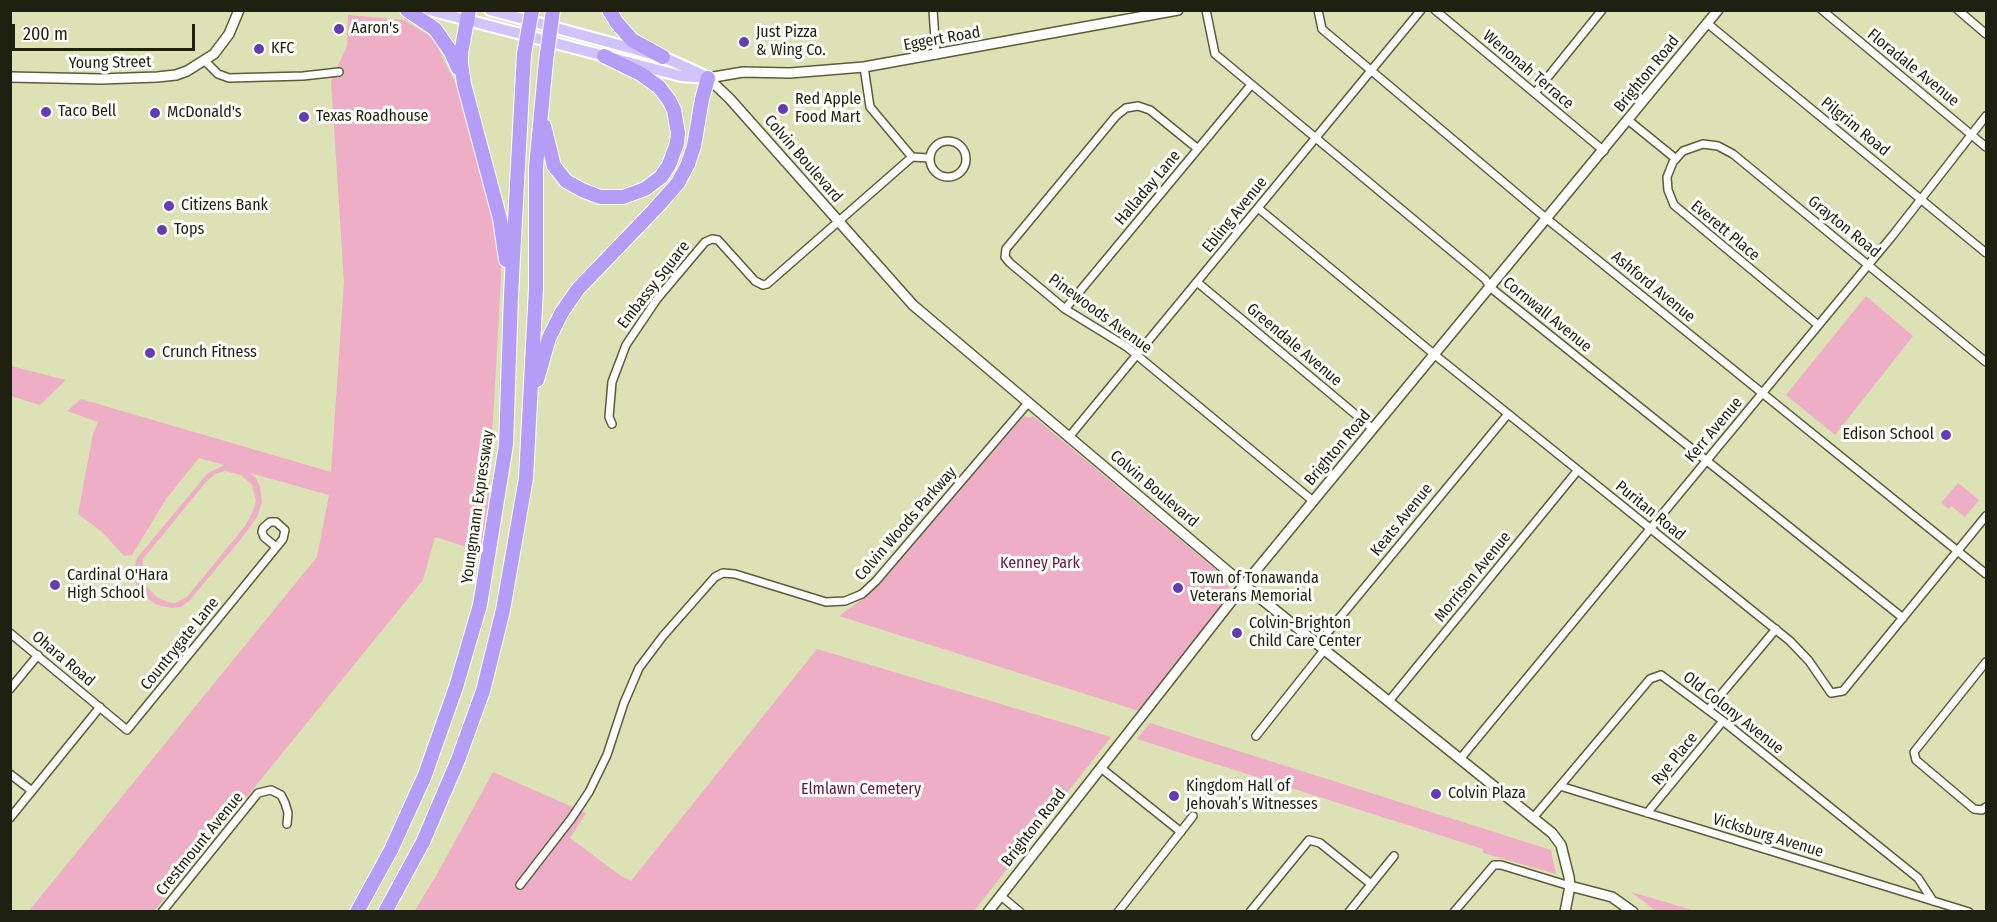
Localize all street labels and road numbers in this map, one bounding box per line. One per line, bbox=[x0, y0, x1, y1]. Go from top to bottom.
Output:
street label: Eggert Road bbox=[902, 23, 982, 55]
street label: Floradale Avenue bbox=[1863, 25, 1963, 111]
street label: Wenonah Terrace bbox=[1479, 27, 1577, 113]
street label: Brighton Road bbox=[1610, 32, 1684, 116]
street label: Young Street bbox=[68, 53, 152, 73]
street label: Pilgrim Road bbox=[1817, 93, 1893, 161]
street label: Colvin Boulevard bbox=[760, 111, 846, 207]
street label: Halladay Lane bbox=[1111, 147, 1185, 229]
street label: Ebling Avenue bbox=[1199, 173, 1271, 257]
street label: Grayton Road bbox=[1804, 192, 1884, 262]
street label: Everett Place bbox=[1687, 197, 1763, 265]
street label: Embassy Square bbox=[614, 237, 694, 333]
street label: Ashford Avenue bbox=[1607, 247, 1699, 327]
street label: Pinewoods Avenue bbox=[1044, 270, 1156, 358]
street label: Cornwall Avenue bbox=[1499, 273, 1595, 357]
street label: Greendale Avenue bbox=[1242, 300, 1346, 390]
street label: Kerr Avenue bbox=[1681, 394, 1747, 466]
street label: Brighton Road bbox=[1301, 406, 1375, 490]
street label: Youngmann Expressway bbox=[458, 429, 498, 585]
street label: Colvin Boulevard bbox=[1106, 446, 1202, 532]
street label: Colvin Woods Parkway bbox=[851, 463, 961, 585]
street label: Puritan Road bbox=[1611, 477, 1689, 545]
street label: Keats Avenue bbox=[1367, 480, 1437, 560]
street label: Morrison Avenue bbox=[1431, 528, 1515, 626]
street label: Countrygate Lane bbox=[137, 594, 223, 694]
street label: Ohara Road bbox=[28, 627, 98, 691]
street label: Old Colony Avenue bbox=[1679, 668, 1787, 758]
street label: Rye Place bbox=[1648, 729, 1702, 789]
street label: Brighton Road bbox=[998, 785, 1070, 871]
street label: Crestmount Avenue bbox=[152, 788, 248, 900]
street label: Vicksburg Avenue bbox=[1710, 810, 1826, 862]

